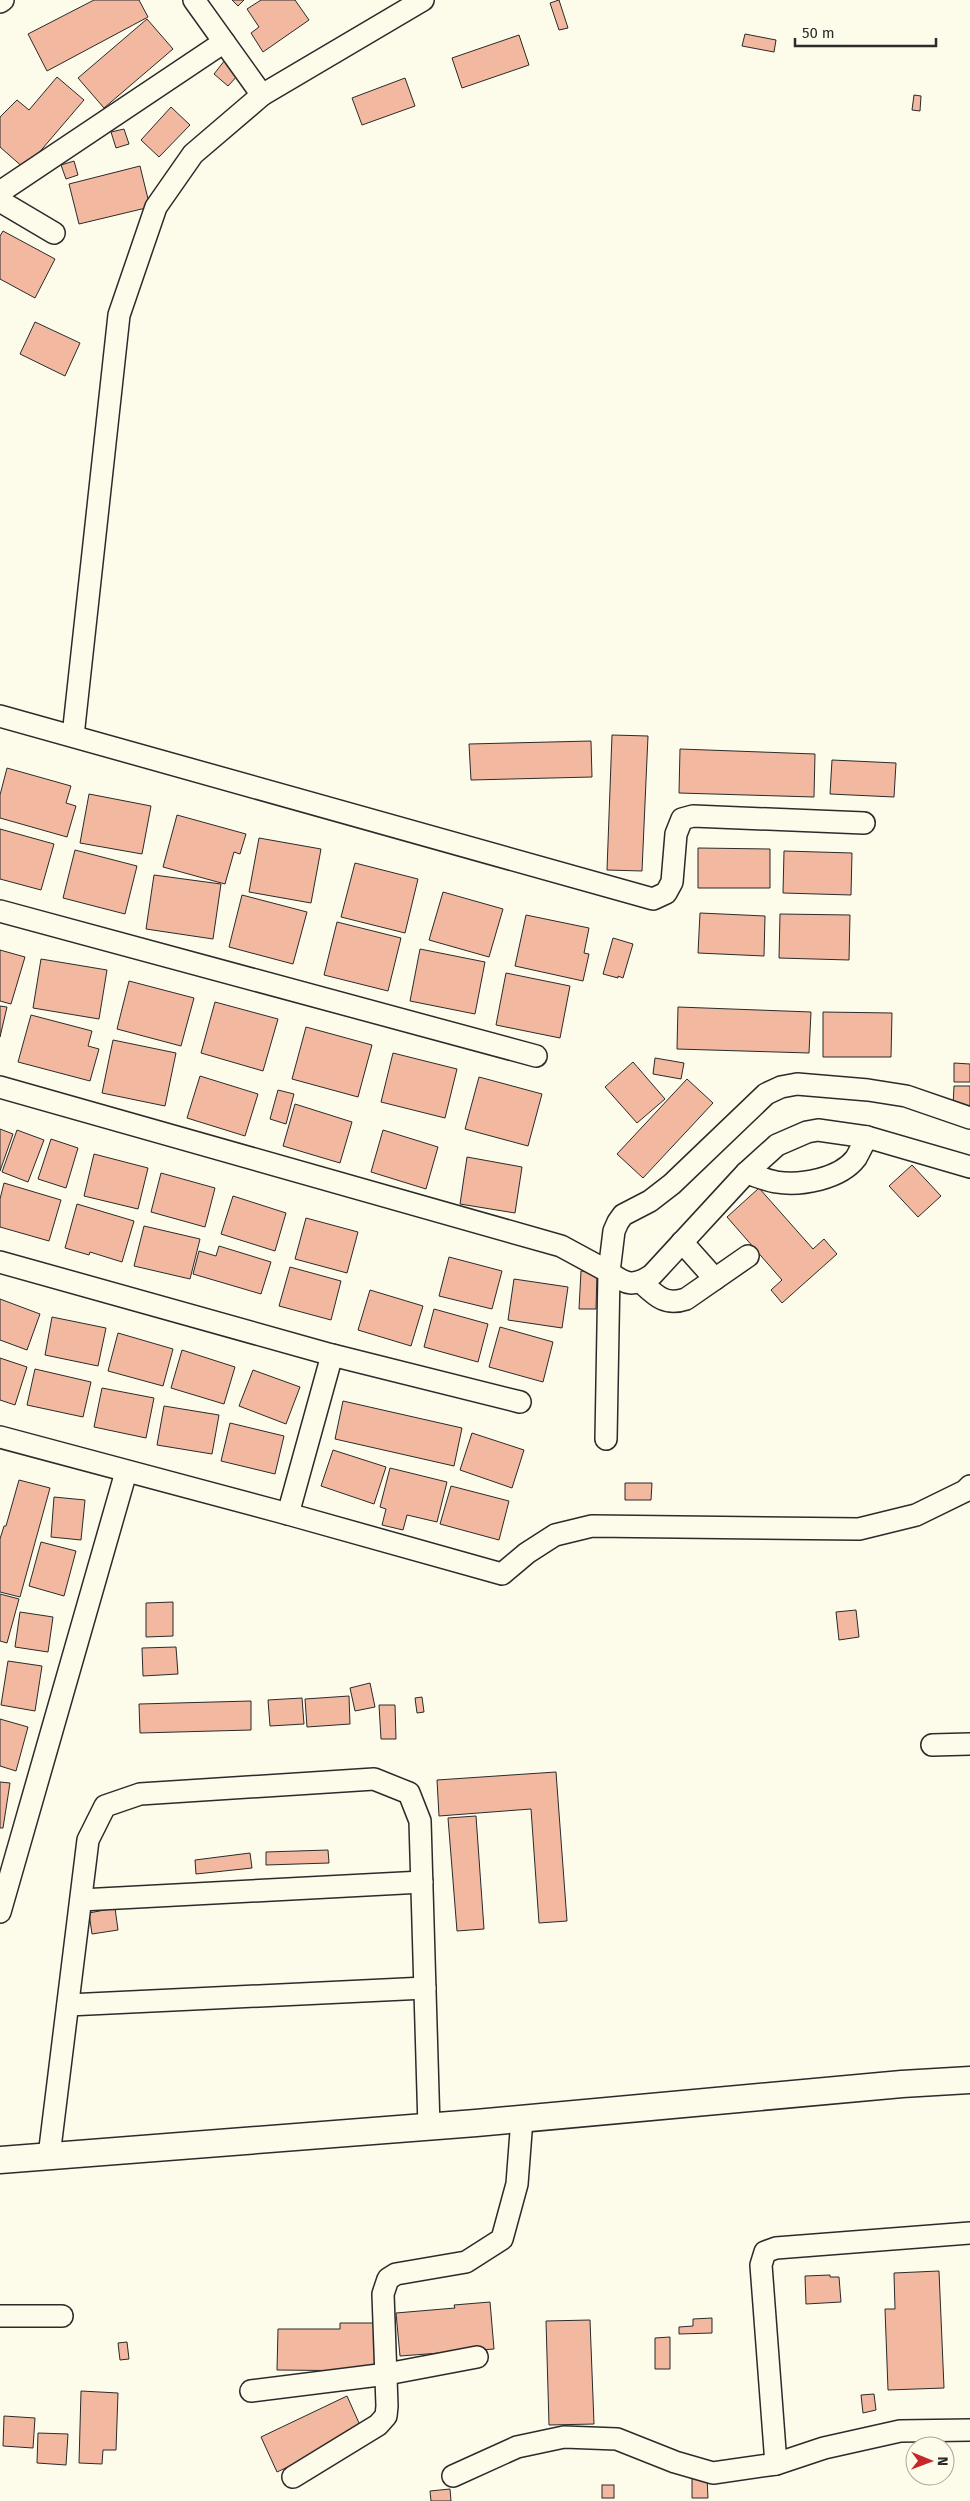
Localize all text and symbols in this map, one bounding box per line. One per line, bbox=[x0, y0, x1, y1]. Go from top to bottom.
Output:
scale bar bbox=[795, 15, 936, 47]
text: 50 m bbox=[802, 24, 835, 42]
north arrow bbox=[905, 2436, 955, 2486]
text: N bbox=[934, 2456, 951, 2466]

